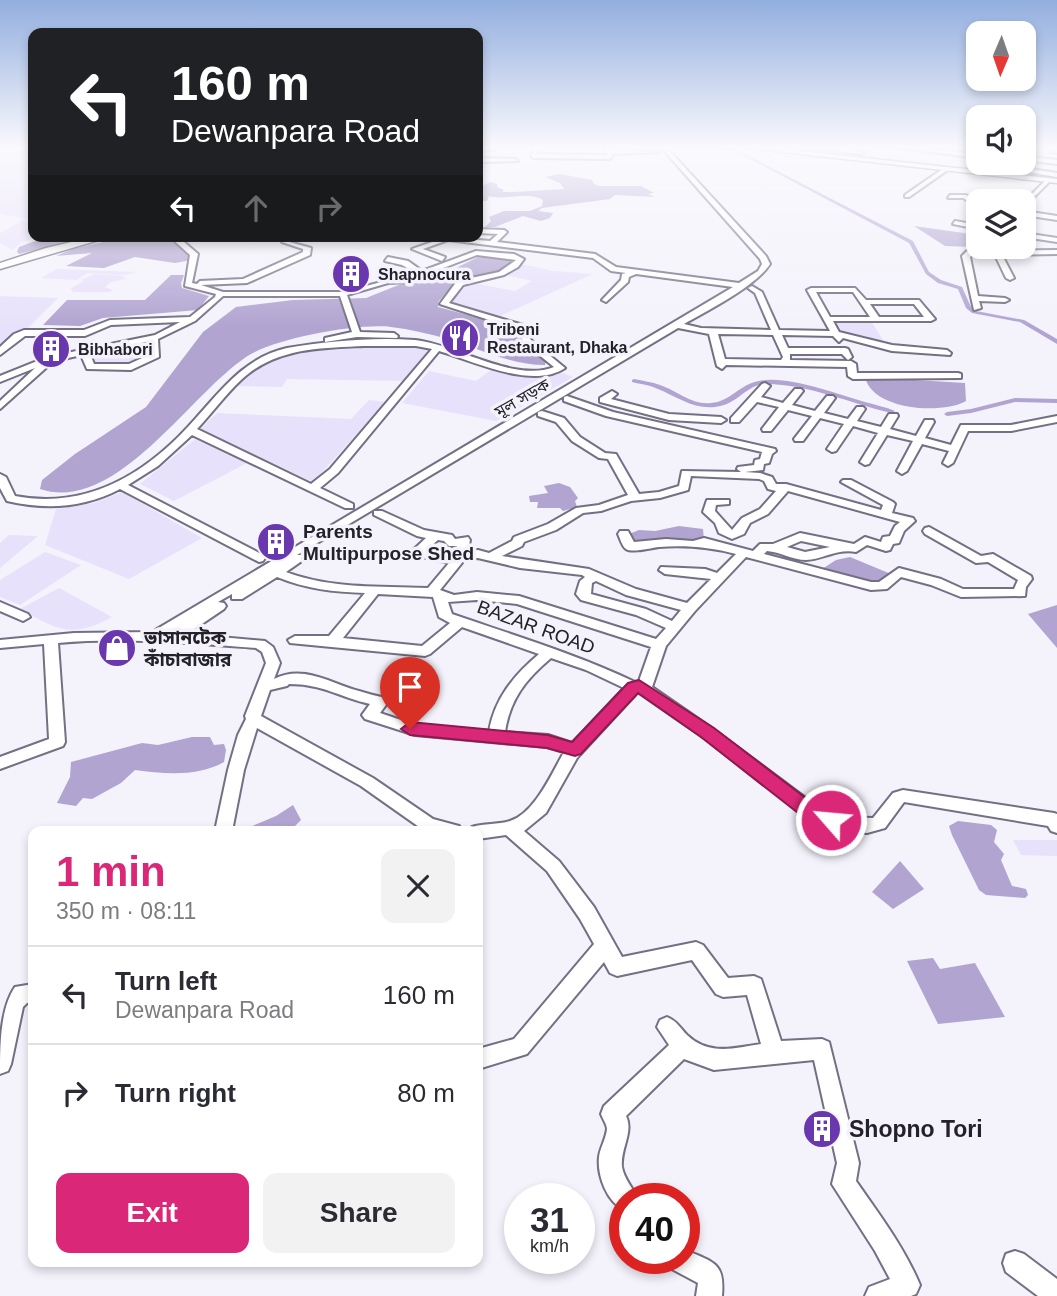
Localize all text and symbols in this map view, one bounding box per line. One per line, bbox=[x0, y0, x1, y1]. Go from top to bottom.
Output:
north arrow bbox=[966, 21, 1036, 91]
map controls bbox=[966, 21, 1036, 259]
icon: left bbox=[56, 56, 147, 147]
text: 160 m bbox=[171, 56, 310, 110]
button: sound bbox=[966, 105, 1036, 175]
text: Dewanpara Road bbox=[171, 113, 420, 149]
icon: left bbox=[164, 189, 202, 227]
icon: ahead bbox=[237, 189, 275, 227]
icon: right bbox=[310, 189, 348, 227]
button: layers bbox=[966, 189, 1036, 259]
building icon: Shapnocura bbox=[330, 253, 372, 295]
place label: Shapnocura bbox=[378, 266, 471, 283]
restaurant icon: Tribeni Restaurant, Dhaka bbox=[439, 317, 481, 359]
place label: Tribeni Restaurant, Dhaka bbox=[487, 321, 628, 356]
building icon: Bibhabori bbox=[30, 328, 72, 370]
place label: Bibhabori bbox=[78, 341, 153, 358]
street label: মূল সড়ক bbox=[491, 375, 554, 422]
building icon: Parents Multipurpose Shed bbox=[255, 521, 297, 563]
place label: Parents Multipurpose Shed bbox=[303, 521, 474, 564]
street label: BAZAR ROAD bbox=[474, 596, 598, 658]
shop icon: ভাসানটেক কাঁচাবাজার bbox=[96, 627, 138, 669]
place label: ভাসানটেক কাঁচাবাজার bbox=[143, 627, 232, 670]
pin bbox=[380, 657, 440, 729]
icon: arrive bbox=[391, 668, 429, 706]
position arrow bbox=[794, 783, 868, 857]
text: 1 min bbox=[56, 848, 166, 895]
button: close bbox=[381, 849, 455, 923]
text: 350 m · 08:11 bbox=[56, 898, 196, 924]
text: Turn left bbox=[115, 966, 217, 996]
icon: left bbox=[56, 976, 94, 1014]
text: 160 m bbox=[383, 980, 455, 1010]
text: Dewanpara Road bbox=[115, 997, 294, 1023]
icon: right bbox=[56, 1074, 94, 1112]
text: Turn right bbox=[115, 1078, 236, 1108]
text: 80 m bbox=[397, 1078, 455, 1108]
building icon: Shopno Tori bbox=[801, 1108, 843, 1150]
place label: Shopno Tori bbox=[849, 1116, 983, 1142]
button: Exit bbox=[56, 1173, 249, 1253]
button: Share bbox=[263, 1173, 455, 1253]
speed limit sign: 40 bbox=[609, 1183, 700, 1274]
text: 31 bbox=[530, 1200, 569, 1239]
text: km/h bbox=[530, 1236, 569, 1256]

